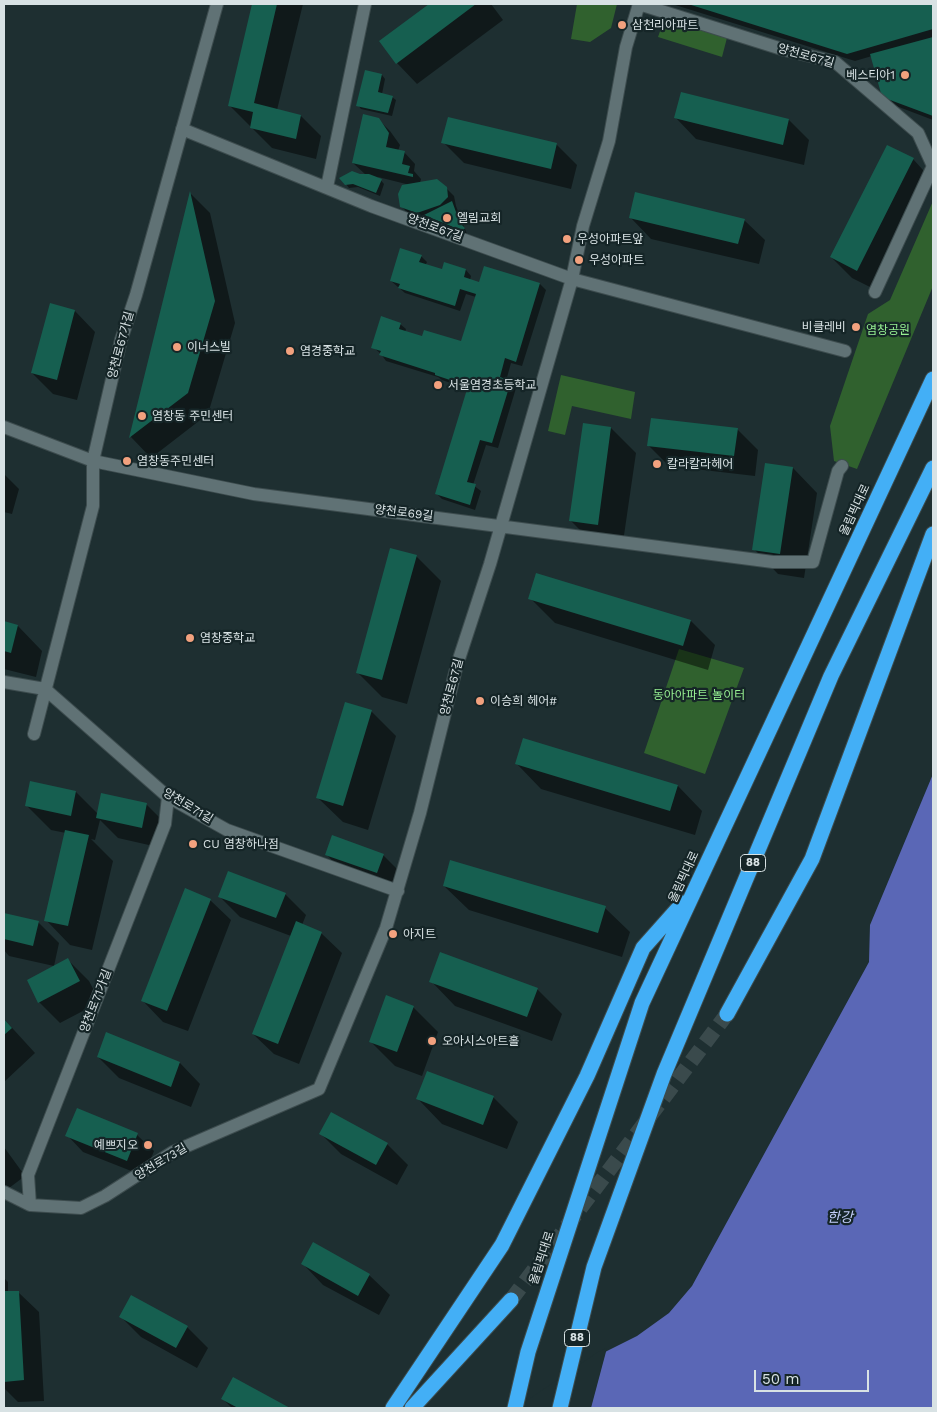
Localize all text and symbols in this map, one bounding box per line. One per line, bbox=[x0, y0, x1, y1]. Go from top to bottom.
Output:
place label: 삼천리아파트 bbox=[632, 18, 698, 32]
marker: 삼천리아파트 bbox=[616, 19, 628, 31]
street label: 양천로67길 bbox=[776, 41, 836, 71]
place label: 베스티아1 bbox=[846, 68, 895, 82]
marker: 베스티아1 bbox=[899, 69, 911, 81]
street label: 양천로67길 bbox=[405, 211, 465, 245]
place label: 엘림교회 bbox=[457, 211, 501, 225]
marker: 엘림교회 bbox=[441, 212, 453, 224]
place label: 우성아파트앞 bbox=[577, 232, 643, 246]
marker: 우성아파트앞 bbox=[561, 233, 573, 245]
place label: 우성아파트 bbox=[589, 253, 644, 267]
marker: 우성아파트 bbox=[573, 254, 585, 266]
street label: 양천로67가길 bbox=[105, 310, 137, 380]
place label: 비클레비 bbox=[802, 320, 846, 334]
marker: 비클레비 bbox=[850, 321, 862, 333]
park label: 염창공원 bbox=[866, 323, 910, 337]
place label: 이너스빌 bbox=[187, 340, 231, 354]
marker: 이너스빌 bbox=[171, 341, 183, 353]
place label: 염경중학교 bbox=[300, 344, 355, 358]
marker: 염경중학교 bbox=[284, 345, 296, 357]
place label: 서울염경초등학교 bbox=[448, 378, 536, 392]
marker: 서울염경초등학교 bbox=[432, 379, 444, 391]
place label: 염창동 주민센터 bbox=[152, 409, 233, 423]
marker: 염창동 주민센터 bbox=[136, 410, 148, 422]
place label: 염창동주민센터 bbox=[137, 454, 214, 468]
marker: 염창동주민센터 bbox=[121, 455, 133, 467]
place label: 칼라칼라헤어 bbox=[667, 457, 733, 471]
marker: 칼라칼라헤어 bbox=[651, 458, 663, 470]
street label: 올림픽대로 bbox=[837, 482, 873, 538]
street label: 양천로69길 bbox=[374, 502, 434, 524]
place label: 염창중학교 bbox=[200, 631, 255, 645]
marker: 염창중학교 bbox=[184, 632, 196, 644]
street label: 양천로67길 bbox=[438, 657, 466, 717]
park label: 동아아파트 놀이터 bbox=[653, 688, 745, 702]
place label: 이승희 헤어# bbox=[490, 694, 557, 708]
marker: 이승희 헤어# bbox=[474, 695, 486, 707]
street label: 양천로71길 bbox=[160, 786, 216, 826]
place label: CU 염창하나점 bbox=[203, 837, 279, 851]
marker: CU 염창하나점 bbox=[187, 838, 199, 850]
street label: 올림픽대로 bbox=[666, 849, 702, 905]
road number: 88 bbox=[740, 854, 766, 871]
place label: 아지트 bbox=[403, 927, 436, 941]
marker: 아지트 bbox=[387, 928, 399, 940]
street label: 양천로71가길 bbox=[77, 967, 115, 1035]
place label: 오아시스아트홀 bbox=[442, 1034, 519, 1048]
marker: 오아시스아트홀 bbox=[426, 1035, 438, 1047]
place label: 예쁘지오 bbox=[94, 1138, 138, 1152]
marker: 예쁘지오 bbox=[142, 1139, 154, 1151]
street label: 양천로73길 bbox=[132, 1141, 190, 1183]
water label: 한강 bbox=[827, 1210, 853, 1226]
street label: 올림픽대로 bbox=[527, 1230, 557, 1286]
road number: 88 bbox=[564, 1330, 590, 1346]
scale bar bbox=[757, 1360, 872, 1392]
text: 50 m bbox=[762, 1370, 799, 1388]

